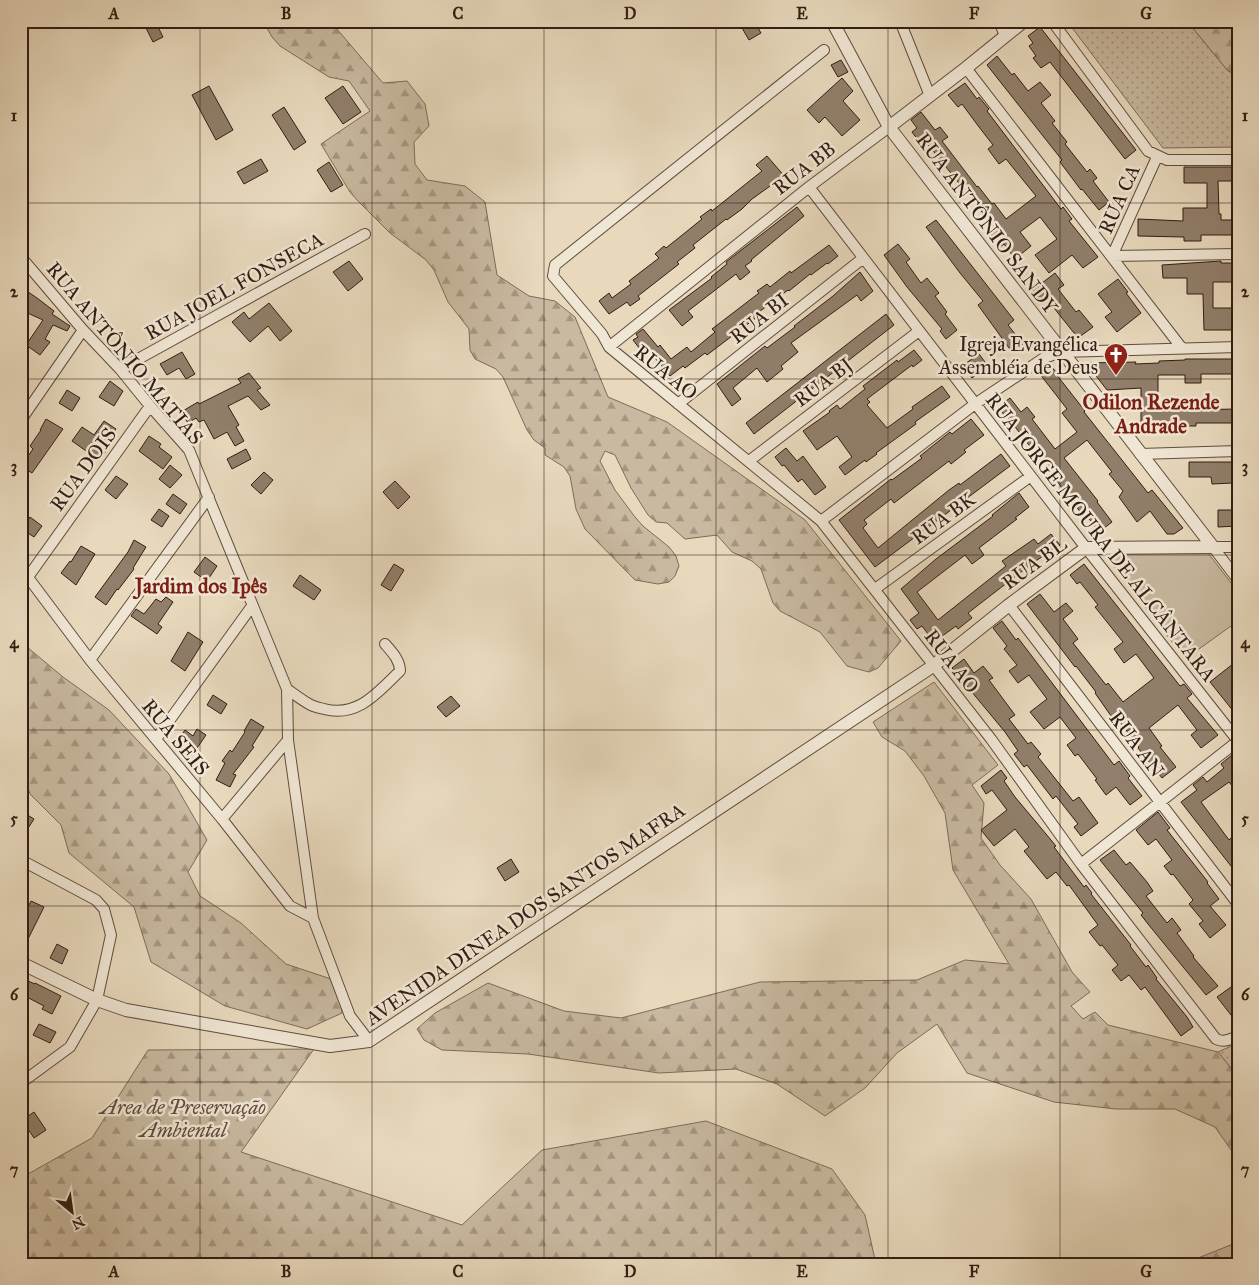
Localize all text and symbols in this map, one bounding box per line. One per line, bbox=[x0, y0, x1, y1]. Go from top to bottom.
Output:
text: A bbox=[108, 4, 120, 23]
text: B bbox=[281, 4, 291, 23]
text: C bbox=[453, 4, 464, 23]
text: D bbox=[624, 4, 637, 23]
text: E bbox=[796, 4, 808, 23]
text: F bbox=[969, 4, 980, 23]
text: G bbox=[1140, 4, 1152, 23]
text: 1 bbox=[11, 106, 18, 125]
text: 1 bbox=[1242, 106, 1249, 125]
street label: RUA ANTÔNIO SANDY bbox=[911, 127, 1064, 319]
street label: RUA BB bbox=[768, 136, 840, 200]
street label: RUA CA bbox=[1093, 160, 1145, 237]
street label: RUA JOEL FONSECA bbox=[141, 227, 328, 346]
street label: RUA ANTÔNIO MATIAS bbox=[42, 256, 209, 449]
text: 2 bbox=[10, 282, 19, 301]
text: 2 bbox=[1241, 282, 1250, 301]
street label: RUA BI bbox=[725, 288, 793, 348]
place label: Igreja Evangélica Assembléia de Deus bbox=[938, 332, 1099, 379]
street label: RUA AO bbox=[629, 339, 703, 405]
church icon: Igreja Evangélica Assembléia de Deus bbox=[1103, 342, 1129, 376]
street label: RUA BJ bbox=[789, 352, 858, 413]
street label: RUA JORGE MOURA DE ALCÂNTARA bbox=[980, 387, 1222, 687]
district label: Odilon Rezende Andrade bbox=[1082, 389, 1220, 439]
street label: RUA DOIS bbox=[45, 423, 121, 515]
text: 3 bbox=[11, 457, 17, 477]
text: 3 bbox=[1242, 457, 1248, 477]
street label: RUA BK bbox=[906, 486, 980, 549]
street label: RUA BL bbox=[997, 531, 1071, 594]
district label: Jardim dos Ipês bbox=[132, 573, 267, 600]
street label: RUA AO bbox=[920, 624, 984, 698]
text: 4 bbox=[10, 633, 20, 653]
text: 4 bbox=[1241, 633, 1251, 653]
street label: RUA SEIS bbox=[137, 694, 215, 780]
street label: RUA AN bbox=[1104, 706, 1170, 782]
street label: AVENIDA DINEA DOS SANTOS MAFRA bbox=[360, 797, 690, 1031]
text: 5 bbox=[10, 809, 18, 828]
text: 5 bbox=[1241, 809, 1249, 828]
text: 6 bbox=[10, 985, 19, 1004]
text: 6 bbox=[1241, 985, 1250, 1004]
park label: Area de Preservação Ambiental bbox=[98, 1095, 266, 1142]
text: 7 bbox=[10, 1160, 19, 1179]
text: 7 bbox=[1241, 1160, 1250, 1179]
north arrow bbox=[48, 1188, 98, 1238]
text: N bbox=[69, 1213, 87, 1233]
text: A bbox=[108, 1262, 120, 1281]
text: B bbox=[281, 1262, 291, 1281]
text: C bbox=[453, 1262, 464, 1281]
text: D bbox=[624, 1262, 637, 1281]
text: E bbox=[796, 1262, 808, 1281]
text: F bbox=[969, 1262, 980, 1281]
text: G bbox=[1140, 1262, 1152, 1281]

